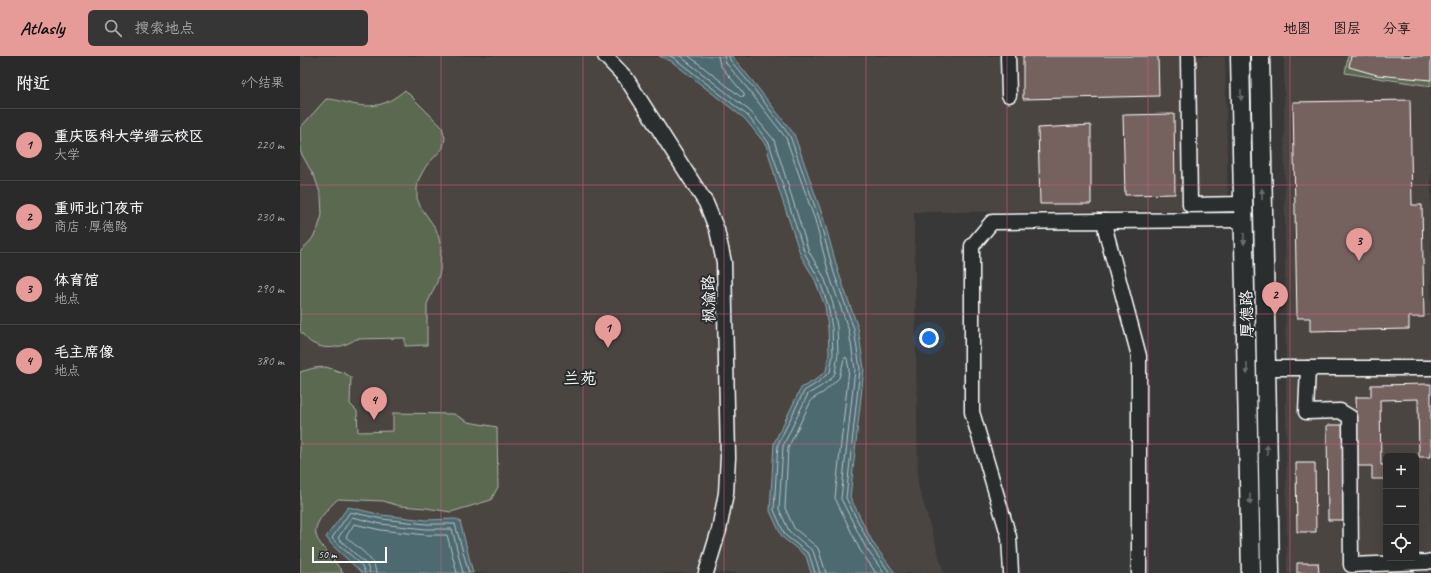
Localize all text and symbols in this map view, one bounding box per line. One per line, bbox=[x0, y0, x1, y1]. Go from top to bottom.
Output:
search box bbox=[88, 10, 368, 46]
text: Atlasly bbox=[20, 16, 64, 40]
icon: search bbox=[102, 17, 124, 39]
text: 搜索地点 bbox=[134, 19, 194, 38]
text: 地图 bbox=[1283, 20, 1311, 37]
text: 图层 bbox=[1333, 20, 1361, 37]
text: 分享 bbox=[1383, 20, 1411, 37]
text: 附近 bbox=[16, 73, 50, 94]
text: 4个结果 bbox=[239, 75, 284, 91]
one-way arrow bbox=[1238, 89, 1244, 102]
text: 重庆医科大学缙云校区 bbox=[54, 127, 204, 146]
text: 1 bbox=[26, 137, 32, 153]
text: 220 m bbox=[256, 137, 284, 153]
text: 大学 bbox=[54, 147, 80, 163]
one-way arrow bbox=[1259, 188, 1266, 200]
text: 重师北门夜市 bbox=[54, 199, 144, 218]
text: 2 bbox=[26, 209, 32, 225]
text: 230 m bbox=[256, 209, 284, 225]
text: 商店 · 厚德路 bbox=[54, 219, 128, 235]
pin: 3 bbox=[1346, 228, 1372, 261]
one-way arrow bbox=[1241, 233, 1247, 246]
text: 体育馆 bbox=[54, 271, 99, 290]
street label: 枫渝路 bbox=[699, 275, 719, 323]
text: 3 bbox=[26, 281, 32, 297]
text: 290 m bbox=[256, 281, 284, 297]
pin: 2 bbox=[1262, 282, 1288, 315]
street label: 厚德路 bbox=[1237, 290, 1257, 338]
text: 地点 bbox=[54, 291, 80, 307]
pin: 1 bbox=[595, 315, 621, 348]
your location bbox=[919, 328, 939, 348]
text: 毛主席像 bbox=[54, 343, 114, 362]
text: 4 bbox=[26, 353, 32, 369]
text: 380 m bbox=[256, 353, 284, 369]
text: 地点 bbox=[54, 363, 80, 379]
one-way arrow bbox=[1244, 363, 1250, 376]
district label: 兰苑 bbox=[563, 368, 597, 389]
pin: 4 bbox=[361, 387, 387, 420]
one-way arrow bbox=[1264, 444, 1271, 456]
map controls bbox=[1383, 453, 1419, 561]
button: + bbox=[1383, 453, 1419, 489]
button: − bbox=[1383, 489, 1419, 525]
one-way arrow bbox=[1247, 493, 1253, 506]
button: locate bbox=[1383, 525, 1419, 561]
scale bar bbox=[312, 545, 387, 564]
text: 50 m bbox=[318, 547, 337, 561]

